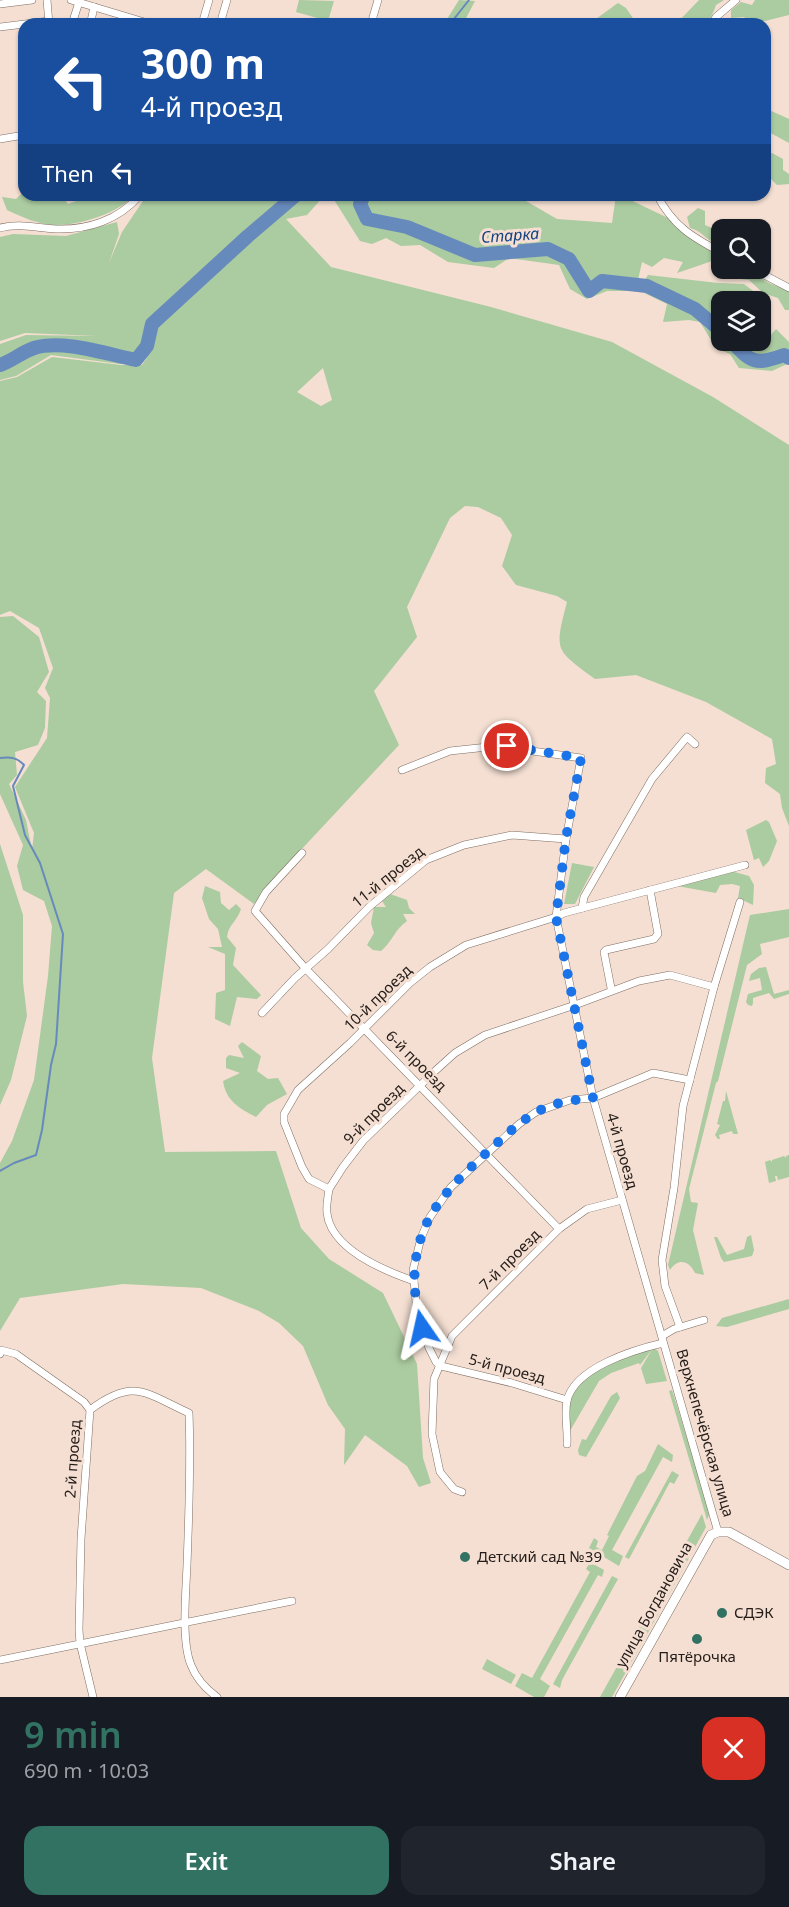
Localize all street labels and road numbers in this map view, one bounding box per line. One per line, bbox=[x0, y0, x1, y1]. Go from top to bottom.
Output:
street label: 11-й проезд bbox=[347, 841, 427, 911]
street label: 10-й проезд bbox=[339, 960, 416, 1035]
street label: 6-й проезд bbox=[382, 1025, 452, 1095]
street label: 9-й проезд bbox=[338, 1078, 408, 1148]
street label: 4-й проезд bbox=[603, 1110, 643, 1191]
street label: 7-й проезд bbox=[474, 1224, 544, 1294]
street label: Верхнепечёрская улица bbox=[672, 1346, 740, 1519]
street label: 5-й проезд bbox=[467, 1348, 548, 1388]
street label: 2-й проезд bbox=[59, 1419, 85, 1499]
street label: улица Богдановича bbox=[610, 1538, 696, 1671]

